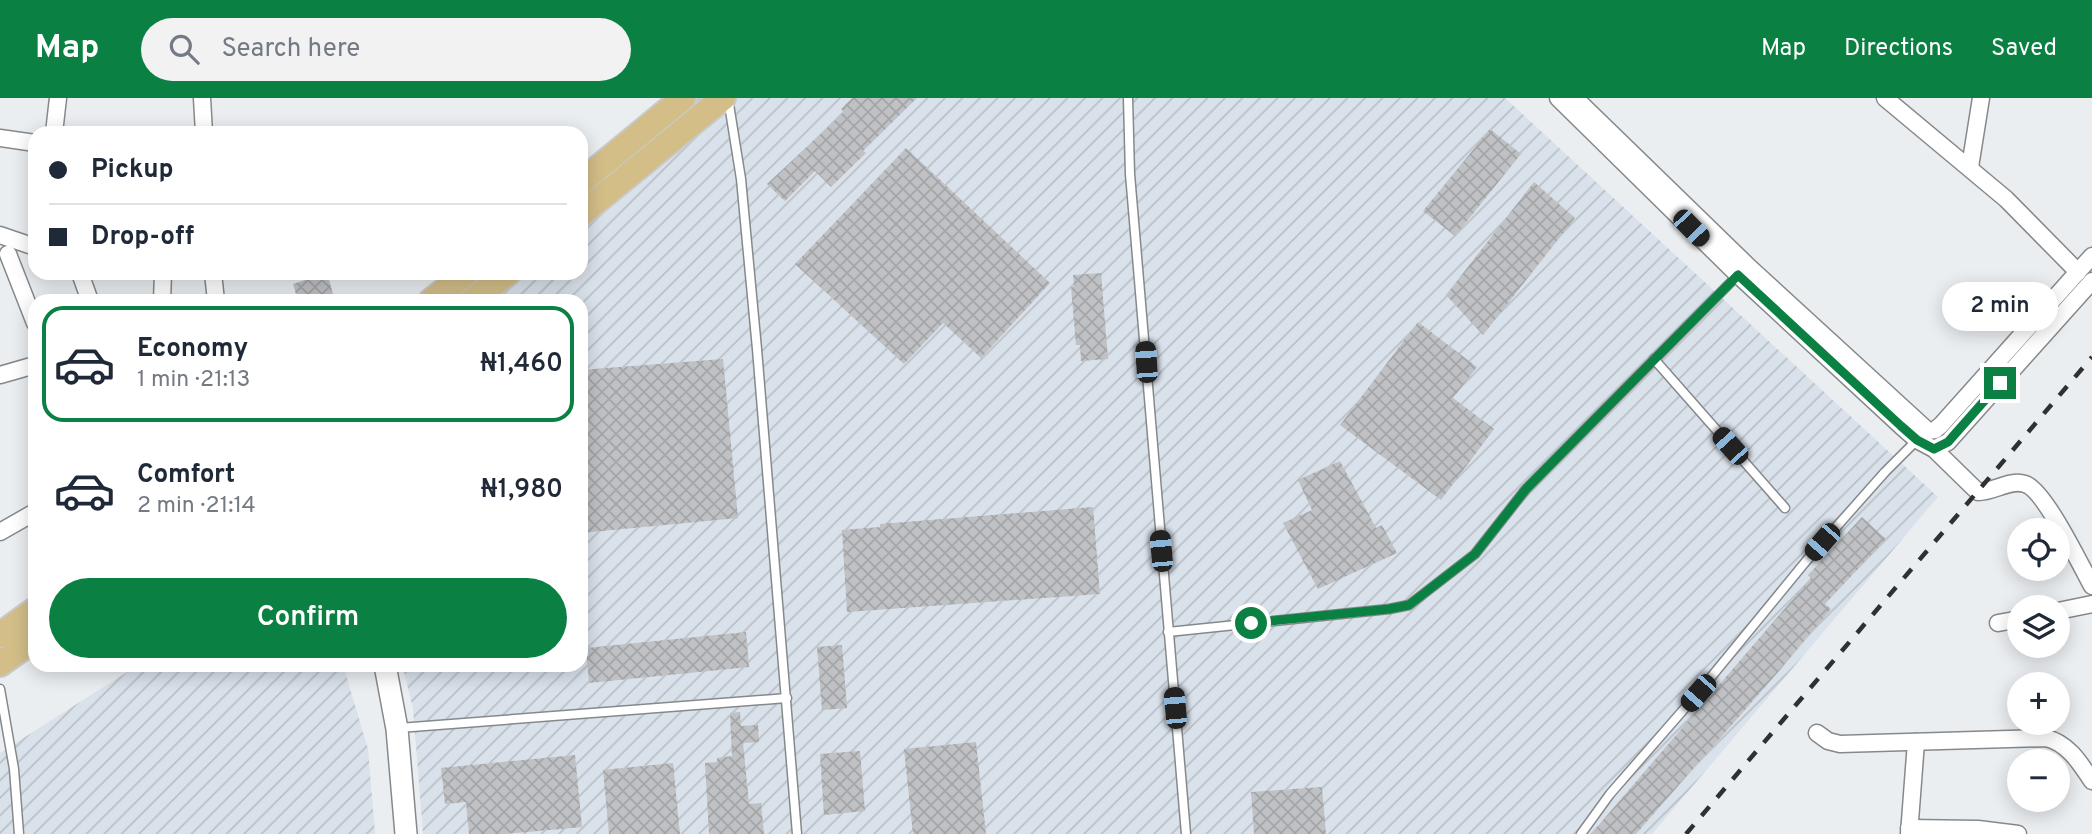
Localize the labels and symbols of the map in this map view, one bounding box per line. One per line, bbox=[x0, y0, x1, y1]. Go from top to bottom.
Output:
car bbox=[1669, 206, 1714, 250]
callout: 2 min bbox=[1942, 282, 2058, 330]
car bbox=[1135, 340, 1158, 384]
route end bbox=[1984, 367, 2016, 399]
car bbox=[1709, 423, 1752, 469]
car bbox=[1801, 519, 1844, 565]
car bbox=[1149, 529, 1174, 573]
route start bbox=[1235, 607, 1267, 639]
car bbox=[1677, 670, 1720, 716]
car bbox=[1163, 686, 1188, 730]

